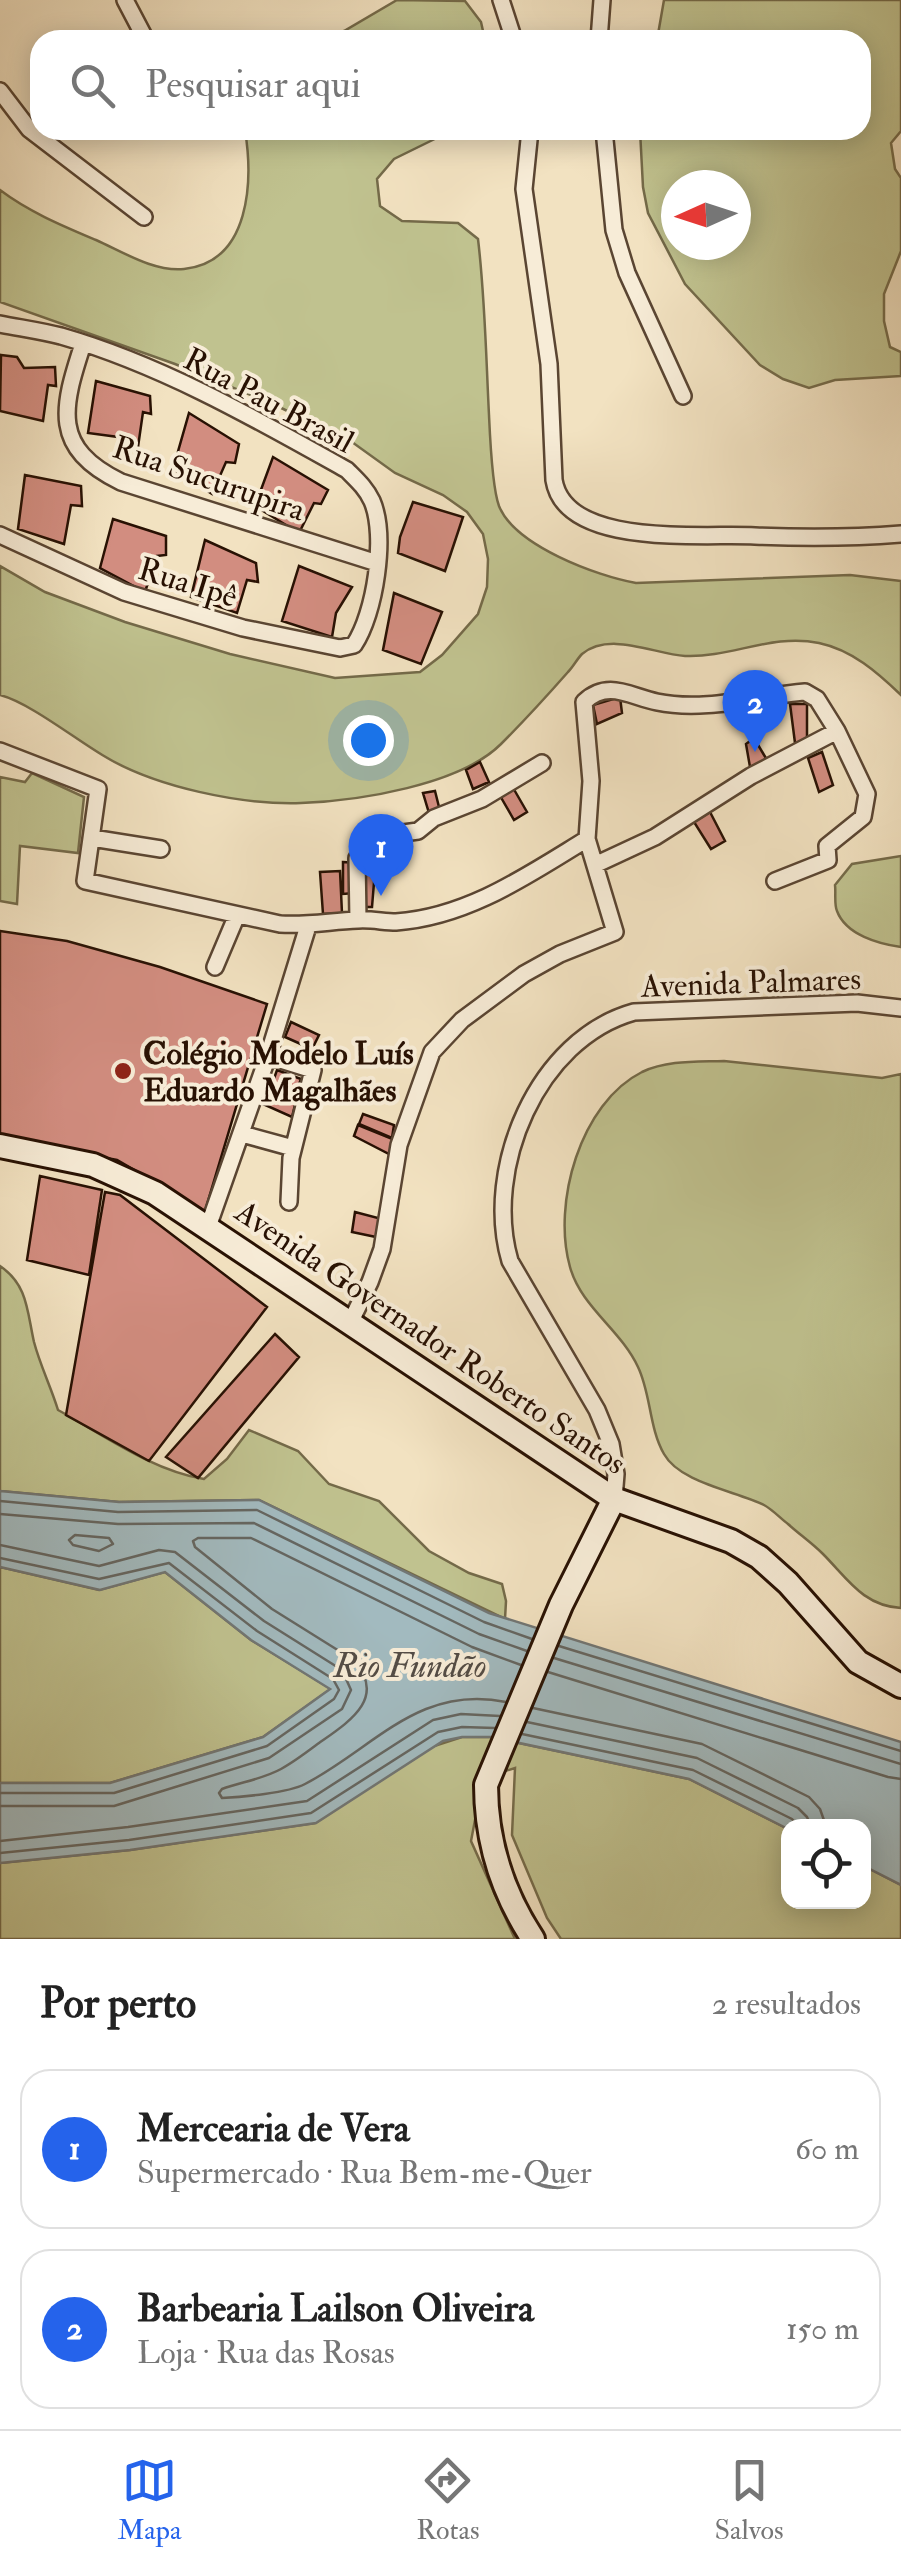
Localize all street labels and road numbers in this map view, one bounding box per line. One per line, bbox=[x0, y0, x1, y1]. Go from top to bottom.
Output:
street label: Rua Pau Brasil bbox=[177, 339, 360, 462]
street label: Rua Sucurupira bbox=[107, 427, 311, 531]
street label: Rua Ipê bbox=[133, 549, 242, 617]
street label: Avenida Palmares bbox=[639, 959, 862, 1007]
street label: Avenida Governador Roberto Santos bbox=[227, 1191, 633, 1484]

